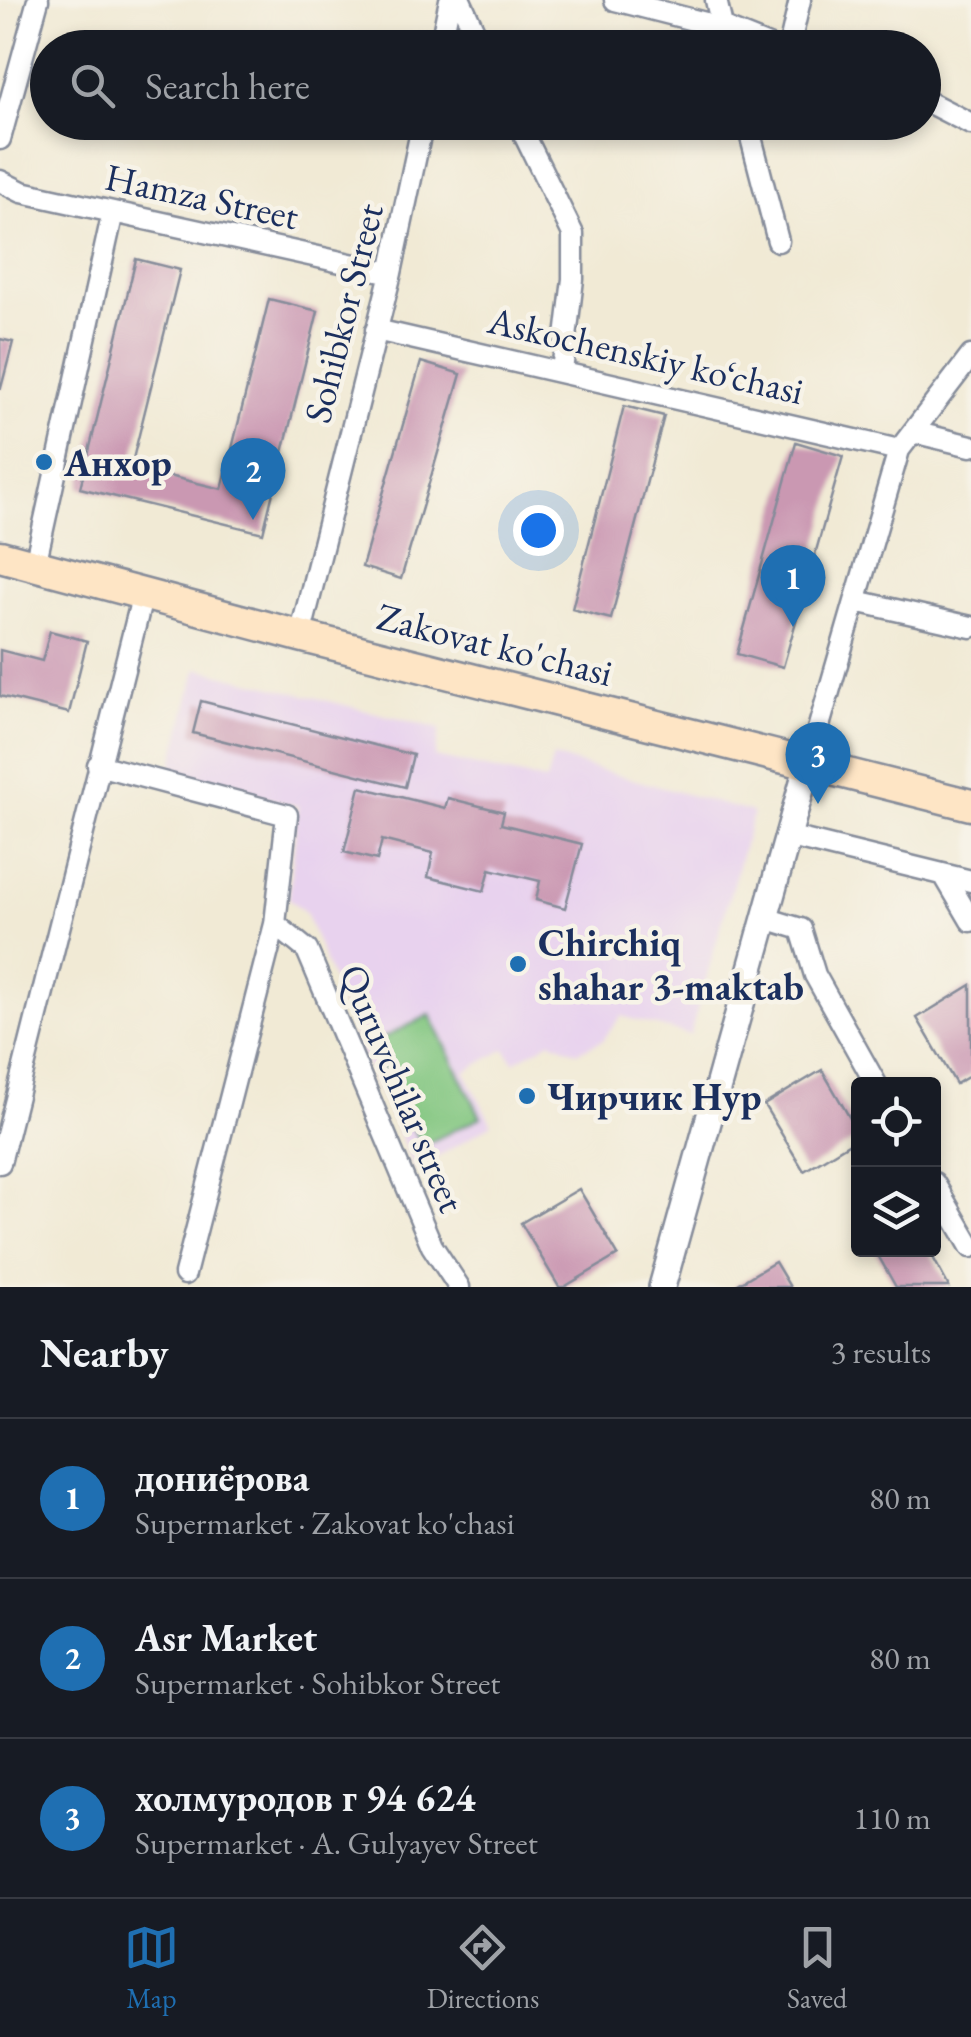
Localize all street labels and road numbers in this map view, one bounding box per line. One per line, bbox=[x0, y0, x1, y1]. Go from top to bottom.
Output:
street label: Hamza Street bbox=[101, 152, 303, 240]
street label: Sohibkor Street bbox=[292, 198, 394, 428]
street label: Askochenskiy ko‘chasi bbox=[483, 295, 808, 415]
street label: Zakovat ko'chasi bbox=[372, 591, 618, 697]
street label: Quruvchilar street bbox=[329, 957, 477, 1219]

